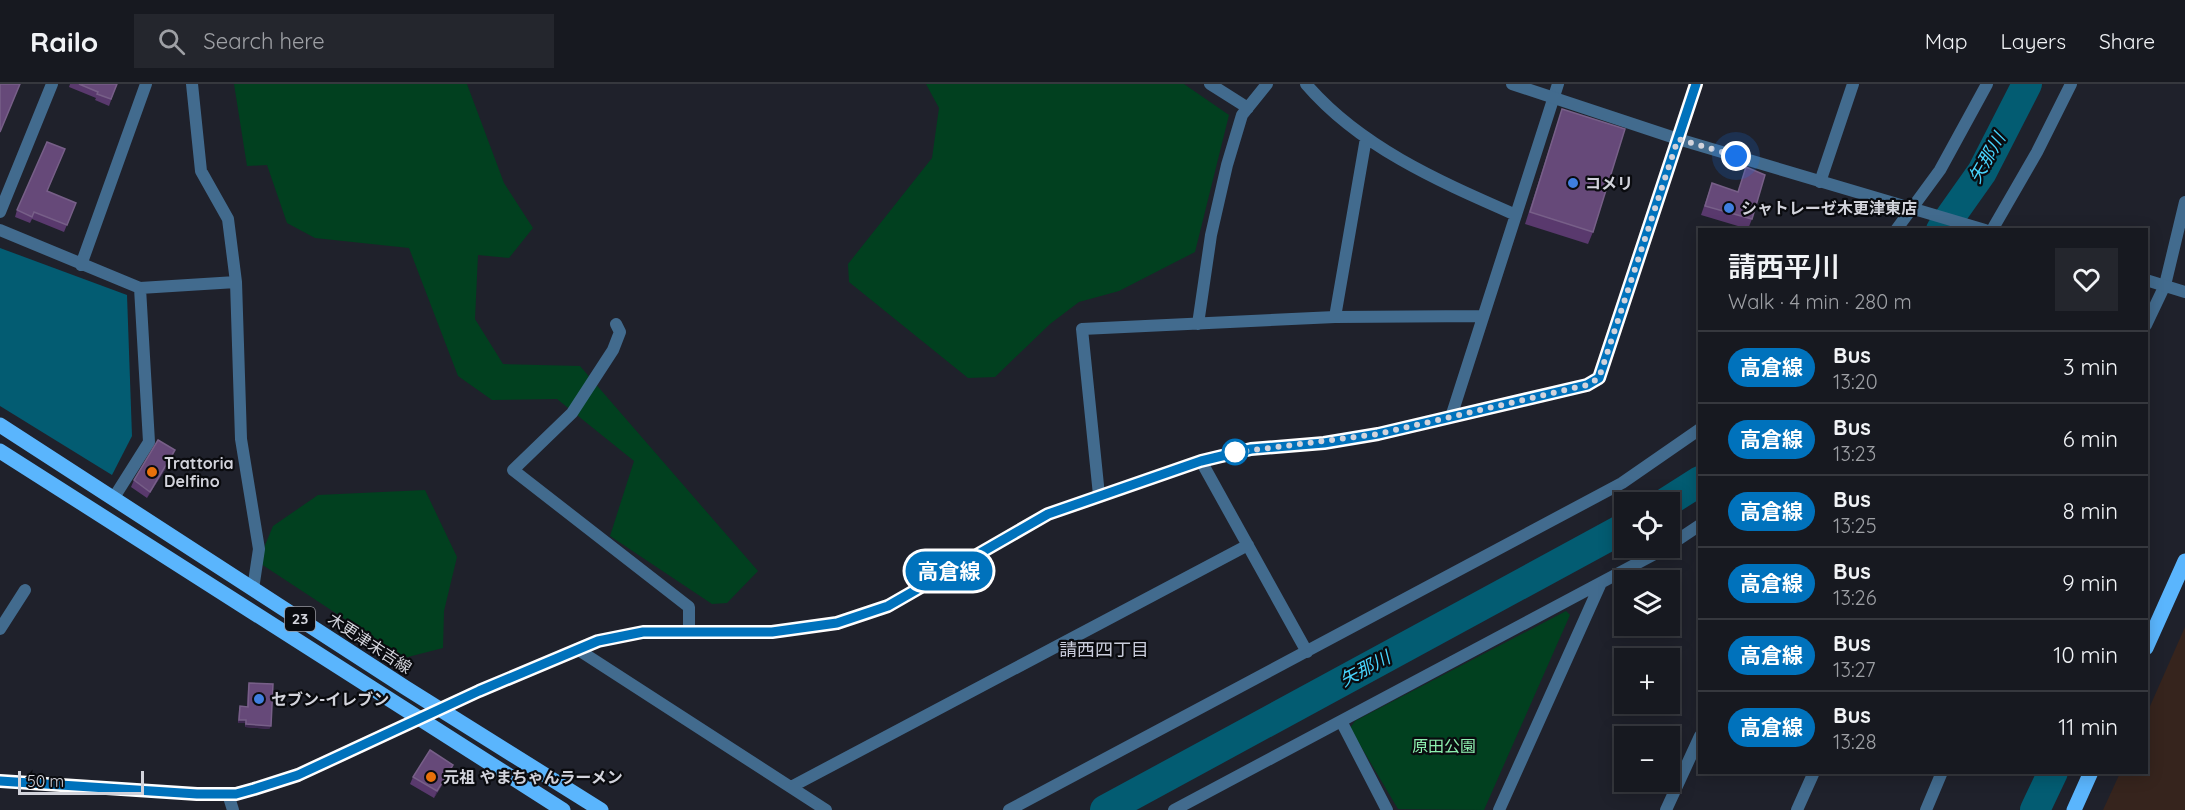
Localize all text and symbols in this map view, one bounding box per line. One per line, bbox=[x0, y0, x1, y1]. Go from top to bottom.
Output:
search box bbox=[134, 14, 554, 68]
text: Railo bbox=[30, 24, 98, 59]
icon: search bbox=[155, 25, 188, 58]
text: Search here bbox=[203, 27, 325, 55]
text: Map bbox=[1925, 28, 1968, 54]
text: Layers bbox=[2001, 28, 2066, 54]
text: Share bbox=[2099, 28, 2155, 54]
water label: 矢那川 bbox=[1963, 127, 2011, 187]
your location bbox=[1721, 141, 1751, 171]
place label: コメリ bbox=[1585, 173, 1633, 193]
marker: コメリ bbox=[1566, 176, 1580, 190]
place label: シャトレーゼ木更津東店 bbox=[1741, 198, 1917, 218]
marker: シャトレーゼ木更津東店 bbox=[1722, 201, 1736, 215]
button: heart bbox=[2055, 248, 2118, 311]
text: 請西平川 bbox=[1728, 249, 1840, 284]
text: Walk · 4 min · 280 m bbox=[1728, 289, 1912, 314]
text: Bus bbox=[1833, 341, 1871, 369]
text: 3 min bbox=[2063, 353, 2118, 381]
text: 高倉線 bbox=[1740, 354, 1803, 380]
text: 13:20 bbox=[1833, 369, 1878, 394]
text: Bus bbox=[1833, 413, 1871, 441]
text: 6 min bbox=[2063, 425, 2118, 453]
text: 高倉線 bbox=[1740, 426, 1803, 452]
unlabelled marker bbox=[1222, 439, 1248, 465]
text: 13:23 bbox=[1833, 441, 1876, 466]
place label: Trattoria Delfino bbox=[164, 453, 234, 491]
marker: Trattoria Delfino bbox=[145, 465, 159, 479]
text: Bus bbox=[1833, 485, 1871, 513]
map controls bbox=[1614, 492, 1680, 792]
button: locate bbox=[1614, 492, 1680, 558]
text: 8 min bbox=[2063, 497, 2118, 525]
text: 高倉線 bbox=[1740, 498, 1803, 524]
text: 13:25 bbox=[1833, 513, 1877, 538]
line badge: 高倉線 bbox=[914, 552, 984, 590]
text: Bus bbox=[1833, 557, 1871, 585]
text: 高倉線 bbox=[918, 558, 981, 584]
text: 9 min bbox=[2062, 569, 2118, 597]
button: layers bbox=[1614, 570, 1680, 636]
text: 高倉線 bbox=[1740, 570, 1803, 596]
text: 13:26 bbox=[1833, 585, 1876, 610]
road number: 23 bbox=[285, 607, 315, 631]
street label: 木更津末吉線 bbox=[324, 608, 416, 678]
text: Bus bbox=[1833, 629, 1871, 657]
district label: 請西四丁目 bbox=[1059, 638, 1149, 661]
text: 10 min bbox=[2053, 641, 2118, 669]
text: 高倉線 bbox=[1740, 642, 1803, 668]
water label: 矢那川 bbox=[1336, 645, 1396, 691]
button: + bbox=[1614, 648, 1680, 714]
text: 13:27 bbox=[1833, 657, 1876, 682]
place label: セブン-イレブン bbox=[271, 689, 389, 709]
marker: セブン-イレブン bbox=[252, 692, 266, 706]
text: Bus bbox=[1833, 701, 1871, 729]
text: 11 min bbox=[2058, 713, 2118, 741]
text: 高倉線 bbox=[1740, 714, 1803, 740]
button: − bbox=[1614, 726, 1680, 792]
text: 13:28 bbox=[1833, 729, 1877, 754]
park label: 原田公園 bbox=[1412, 736, 1476, 756]
place label: 元祖 やまちゃんラーメン bbox=[443, 767, 623, 787]
scale bar bbox=[18, 768, 144, 796]
marker: 元祖 やまちゃんラーメン bbox=[424, 770, 438, 784]
text: 50 m bbox=[27, 771, 64, 791]

